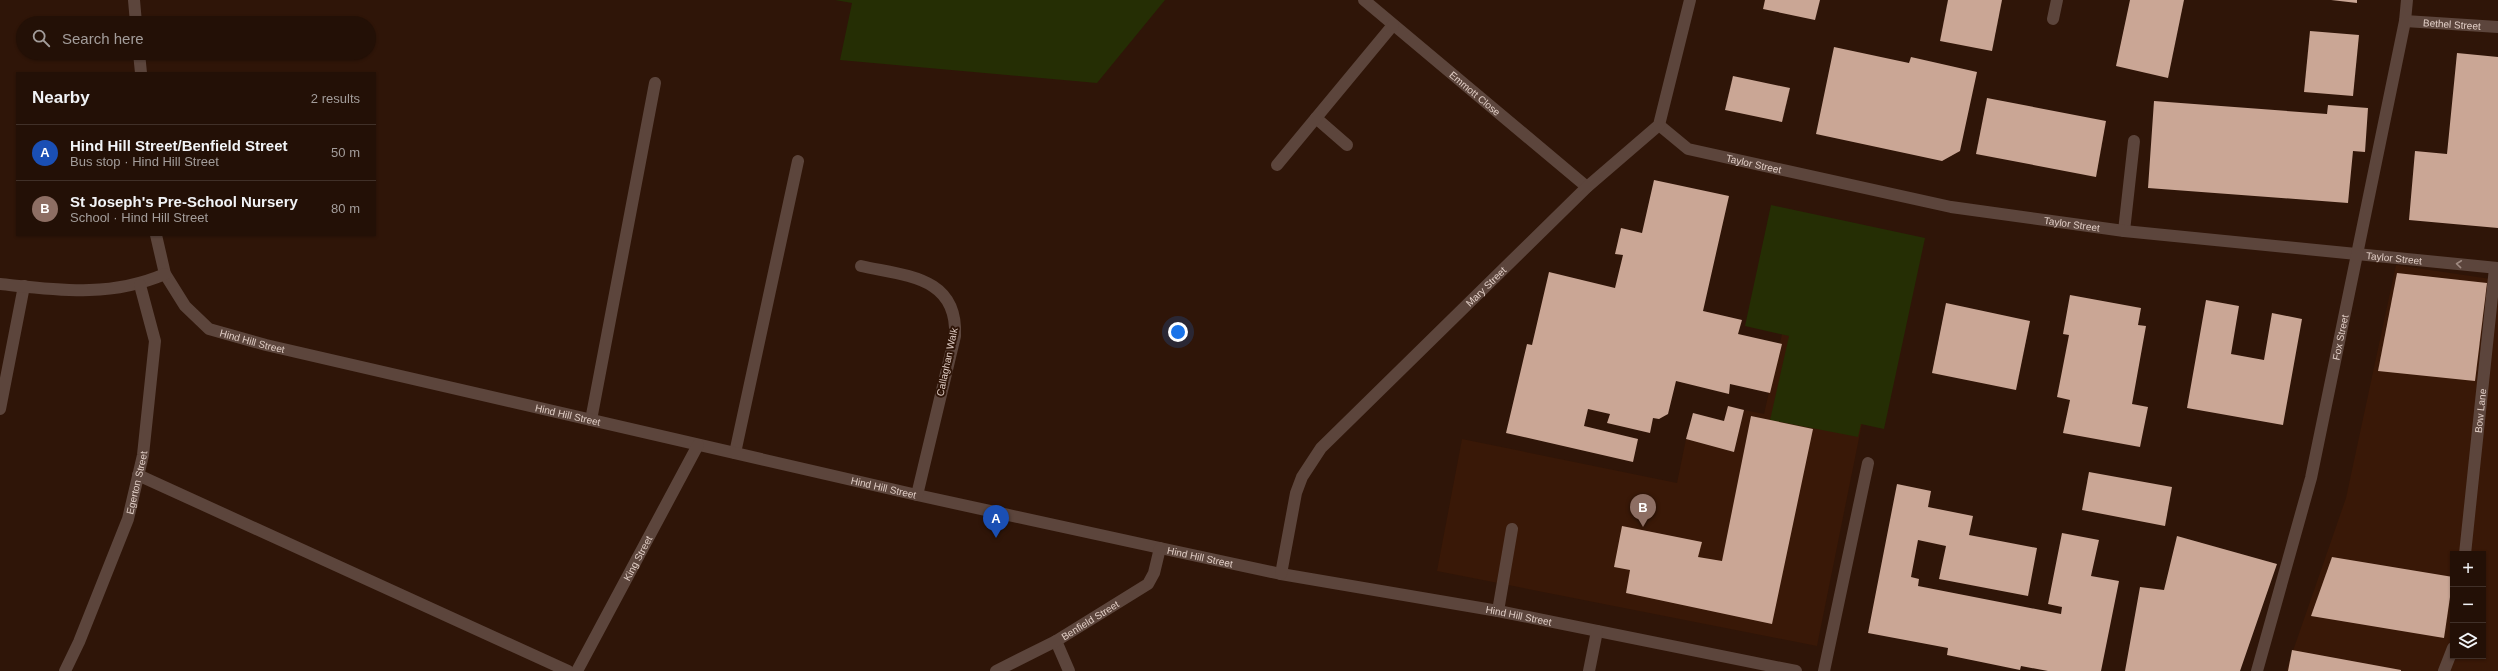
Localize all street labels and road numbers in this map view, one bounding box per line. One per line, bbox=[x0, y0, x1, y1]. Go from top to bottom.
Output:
street label: Bethel Street bbox=[2423, 17, 2481, 31]
street label: Emmott Close bbox=[1447, 69, 1503, 118]
street label: Taylor Street bbox=[1725, 152, 1783, 175]
street label: Taylor Street bbox=[2043, 214, 2101, 233]
street label: Taylor Street bbox=[2366, 249, 2423, 266]
street label: Mary Street bbox=[1463, 264, 1508, 308]
street label: Fox Street bbox=[2330, 313, 2350, 361]
street label: Callaghan Walk bbox=[934, 326, 960, 397]
street label: Hind Hill Street bbox=[219, 327, 286, 355]
street label: Bow Lane bbox=[2472, 388, 2488, 433]
street label: Hind Hill Street bbox=[534, 402, 602, 427]
street label: Egerton Street bbox=[124, 450, 149, 515]
street label: Hind Hill Street bbox=[850, 474, 918, 500]
street label: King Street bbox=[621, 534, 654, 583]
street label: Hind Hill Street bbox=[1166, 544, 1234, 569]
street label: Benfield Street bbox=[1059, 598, 1121, 642]
street label: Hind Hill Street bbox=[1485, 604, 1553, 627]

